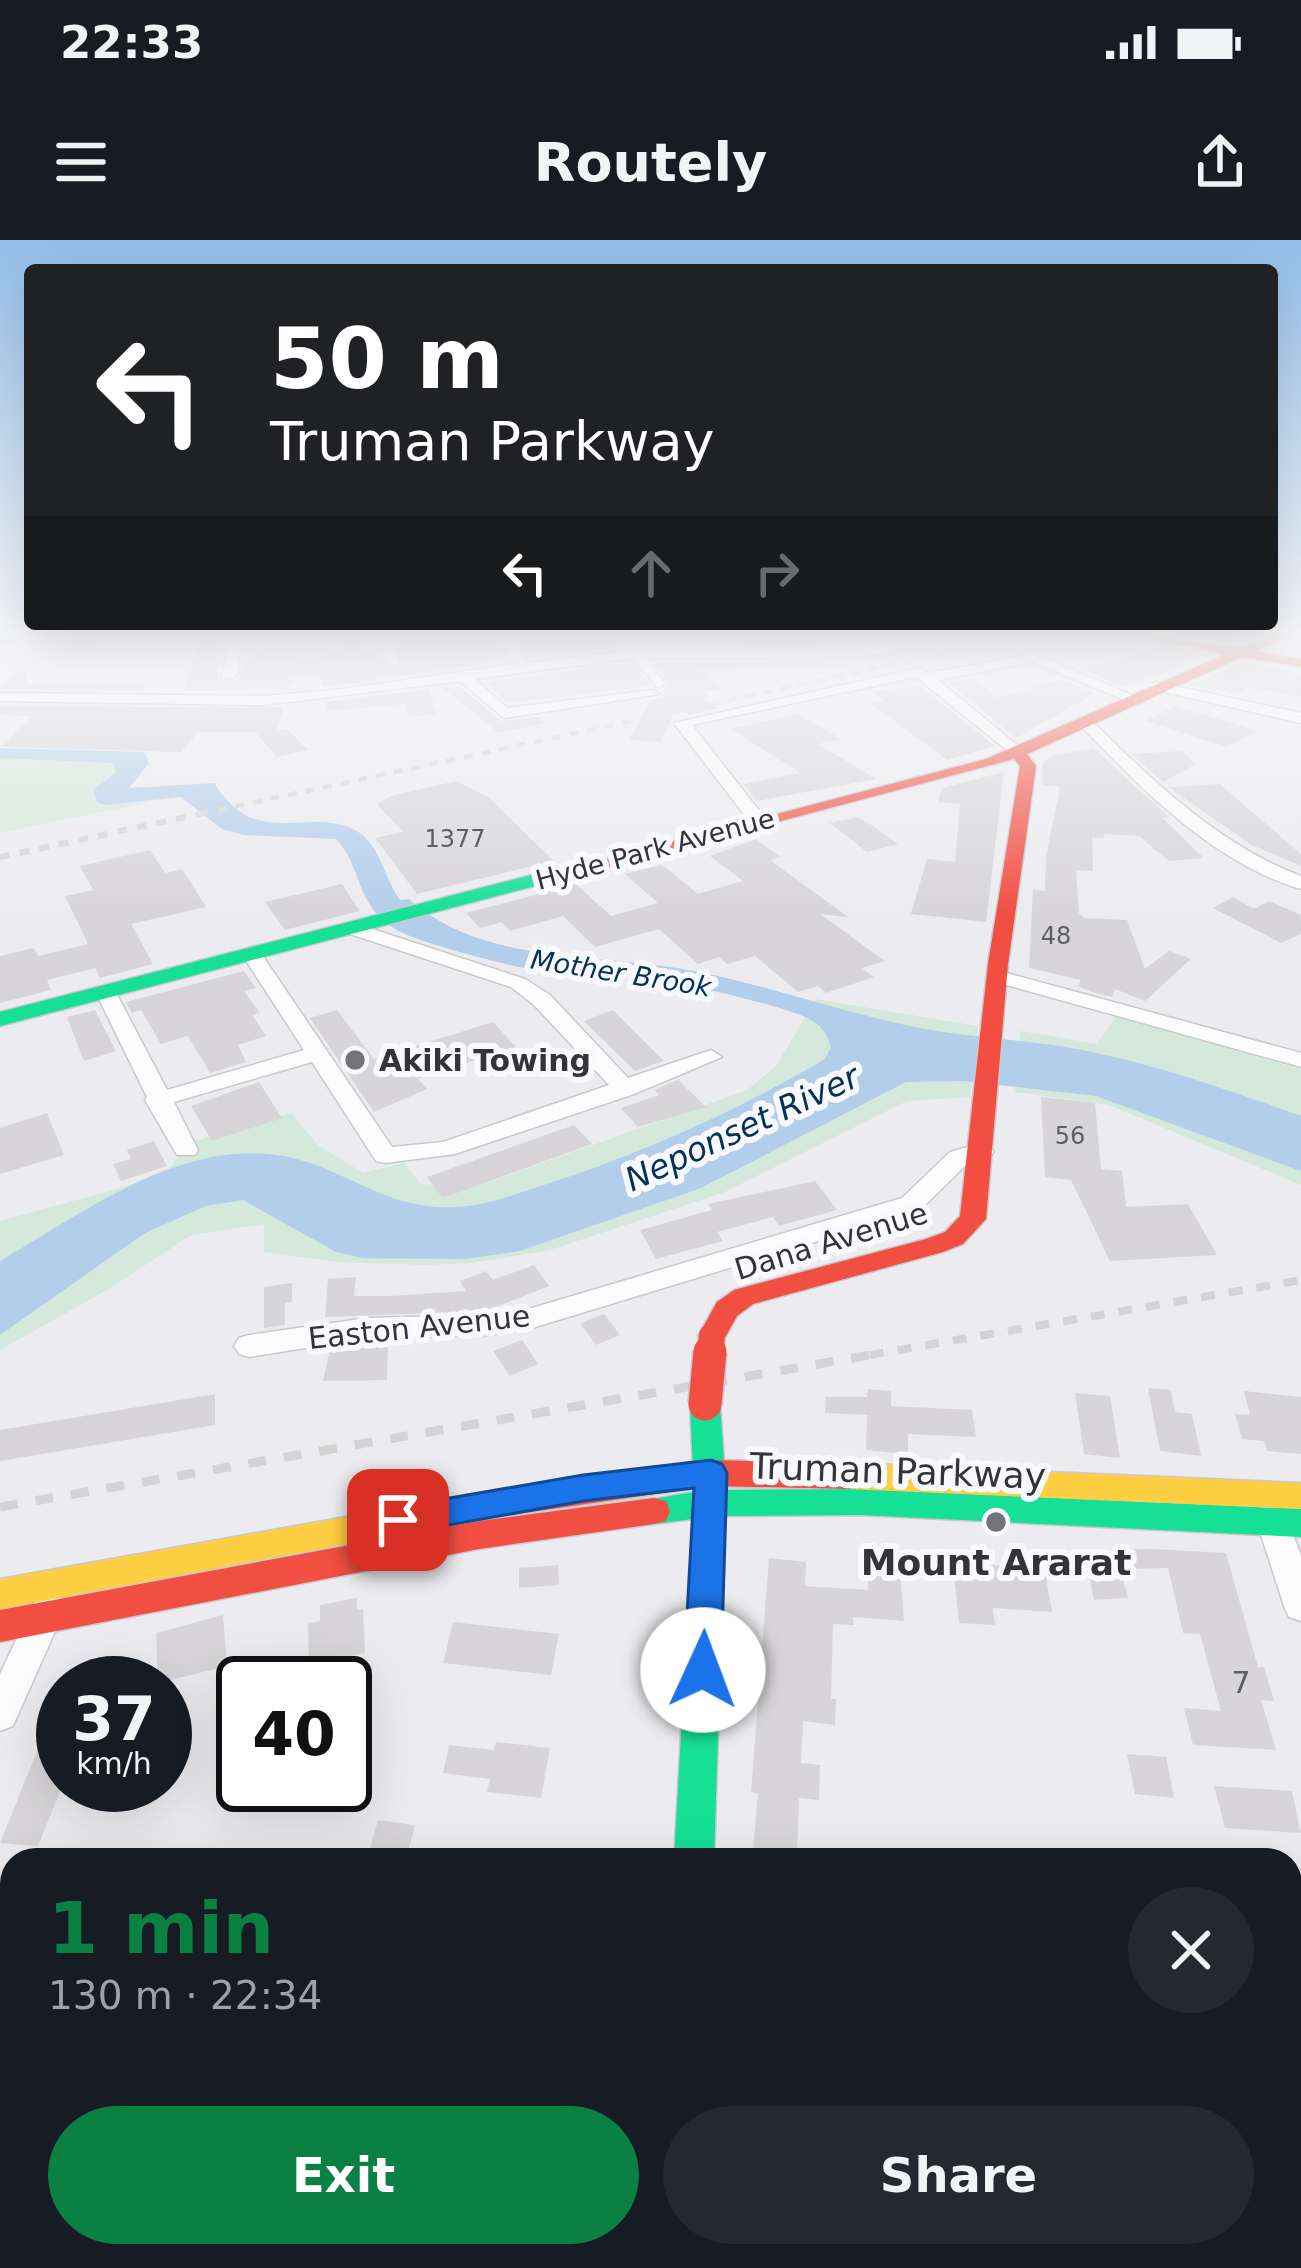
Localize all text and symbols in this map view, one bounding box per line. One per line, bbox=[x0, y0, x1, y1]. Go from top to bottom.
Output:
text: 22:33 bbox=[60, 16, 203, 69]
icon: menu bbox=[48, 129, 114, 195]
icon: share bbox=[1187, 129, 1253, 195]
text: Routely bbox=[534, 131, 767, 194]
text: 50 m bbox=[270, 310, 504, 408]
icon: left bbox=[72, 312, 228, 468]
text: Truman Parkway bbox=[270, 410, 714, 473]
icon: left bbox=[492, 540, 558, 606]
icon: ahead bbox=[618, 540, 684, 606]
icon: right bbox=[744, 540, 810, 606]
street label: Hyde Park Avenue bbox=[532, 802, 778, 896]
house number: 1377 bbox=[424, 825, 486, 853]
house number: 48 bbox=[1041, 922, 1071, 950]
water label: Mother Brook bbox=[529, 943, 715, 1003]
place label: Akiki Towing bbox=[379, 1043, 591, 1078]
marker: Akiki Towing bbox=[342, 1047, 368, 1073]
water label: Neponset River bbox=[619, 1056, 867, 1199]
house number: 56 bbox=[1055, 1122, 1085, 1150]
street label: Dana Avenue bbox=[730, 1195, 932, 1287]
street label: Easton Avenue bbox=[306, 1298, 532, 1356]
street label: Truman Parkway bbox=[748, 1445, 1047, 1497]
pin bbox=[347, 1469, 449, 1571]
icon: arrive bbox=[365, 1487, 431, 1553]
marker: Mount Ararat bbox=[983, 1509, 1009, 1535]
place label: Mount Ararat bbox=[861, 1542, 1131, 1583]
position arrow bbox=[640, 1607, 766, 1733]
speed limit sign: 40 bbox=[216, 1656, 372, 1812]
house number: 7 bbox=[1231, 1665, 1251, 1700]
text: 37 bbox=[72, 1684, 156, 1754]
text: km/h bbox=[76, 1746, 152, 1781]
text: 1 min bbox=[48, 1886, 274, 1970]
button: close bbox=[1128, 1887, 1254, 2013]
text: 130 m · 22:34 bbox=[48, 1973, 322, 2018]
button: Exit bbox=[48, 2106, 639, 2244]
button: Share bbox=[663, 2106, 1254, 2244]

